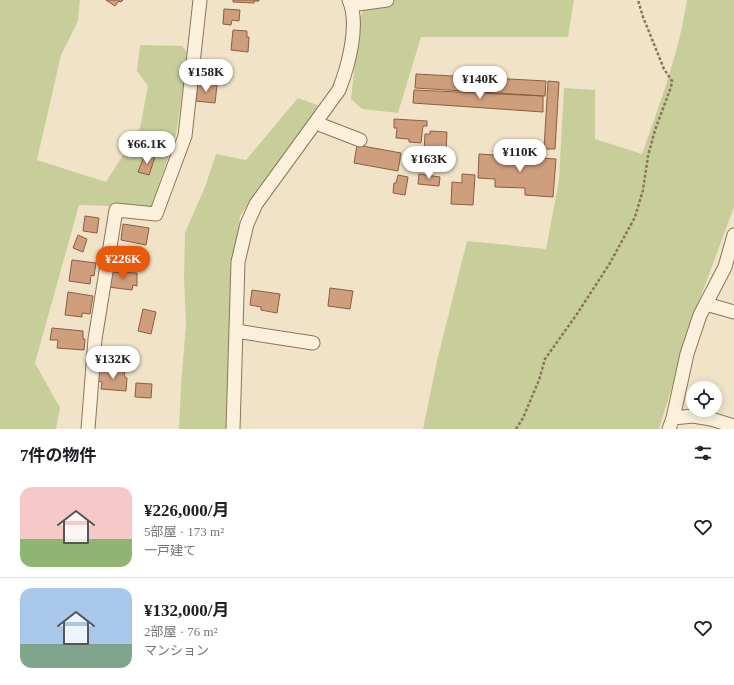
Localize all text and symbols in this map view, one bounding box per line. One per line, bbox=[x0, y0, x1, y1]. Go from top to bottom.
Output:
pin: ¥158K bbox=[178, 59, 234, 93]
text: ¥158K bbox=[188, 64, 224, 79]
pin: ¥140K bbox=[452, 66, 508, 100]
text: ¥140K bbox=[462, 71, 498, 86]
pin: ¥66.1K bbox=[114, 131, 180, 165]
text: ¥66.1K bbox=[127, 136, 167, 151]
pin: ¥110K bbox=[492, 139, 548, 173]
text: ¥110K bbox=[502, 144, 538, 159]
pin: ¥163K bbox=[401, 146, 457, 180]
text: ¥163K bbox=[411, 151, 447, 166]
pin: ¥226K bbox=[95, 246, 151, 280]
text: ¥226K bbox=[105, 251, 141, 266]
pin: ¥132K bbox=[85, 346, 141, 380]
text: ¥132K bbox=[95, 351, 131, 366]
map controls bbox=[686, 381, 722, 417]
button: locate bbox=[686, 381, 722, 417]
icon: filters bbox=[692, 442, 714, 464]
text: 7件の物件 bbox=[20, 446, 97, 465]
text: ¥226,000/月 bbox=[144, 501, 229, 520]
icon: home bbox=[52, 503, 100, 551]
icon: heart bbox=[692, 516, 714, 538]
text: 5部屋 · 173 m² bbox=[144, 524, 224, 539]
text: 一戸建て bbox=[144, 543, 196, 558]
text: ¥132,000/月 bbox=[144, 601, 229, 620]
icon: home bbox=[52, 604, 100, 652]
icon: heart bbox=[692, 617, 714, 639]
text: 2部屋 · 76 m² bbox=[144, 624, 218, 639]
text: マンション bbox=[144, 643, 209, 658]

